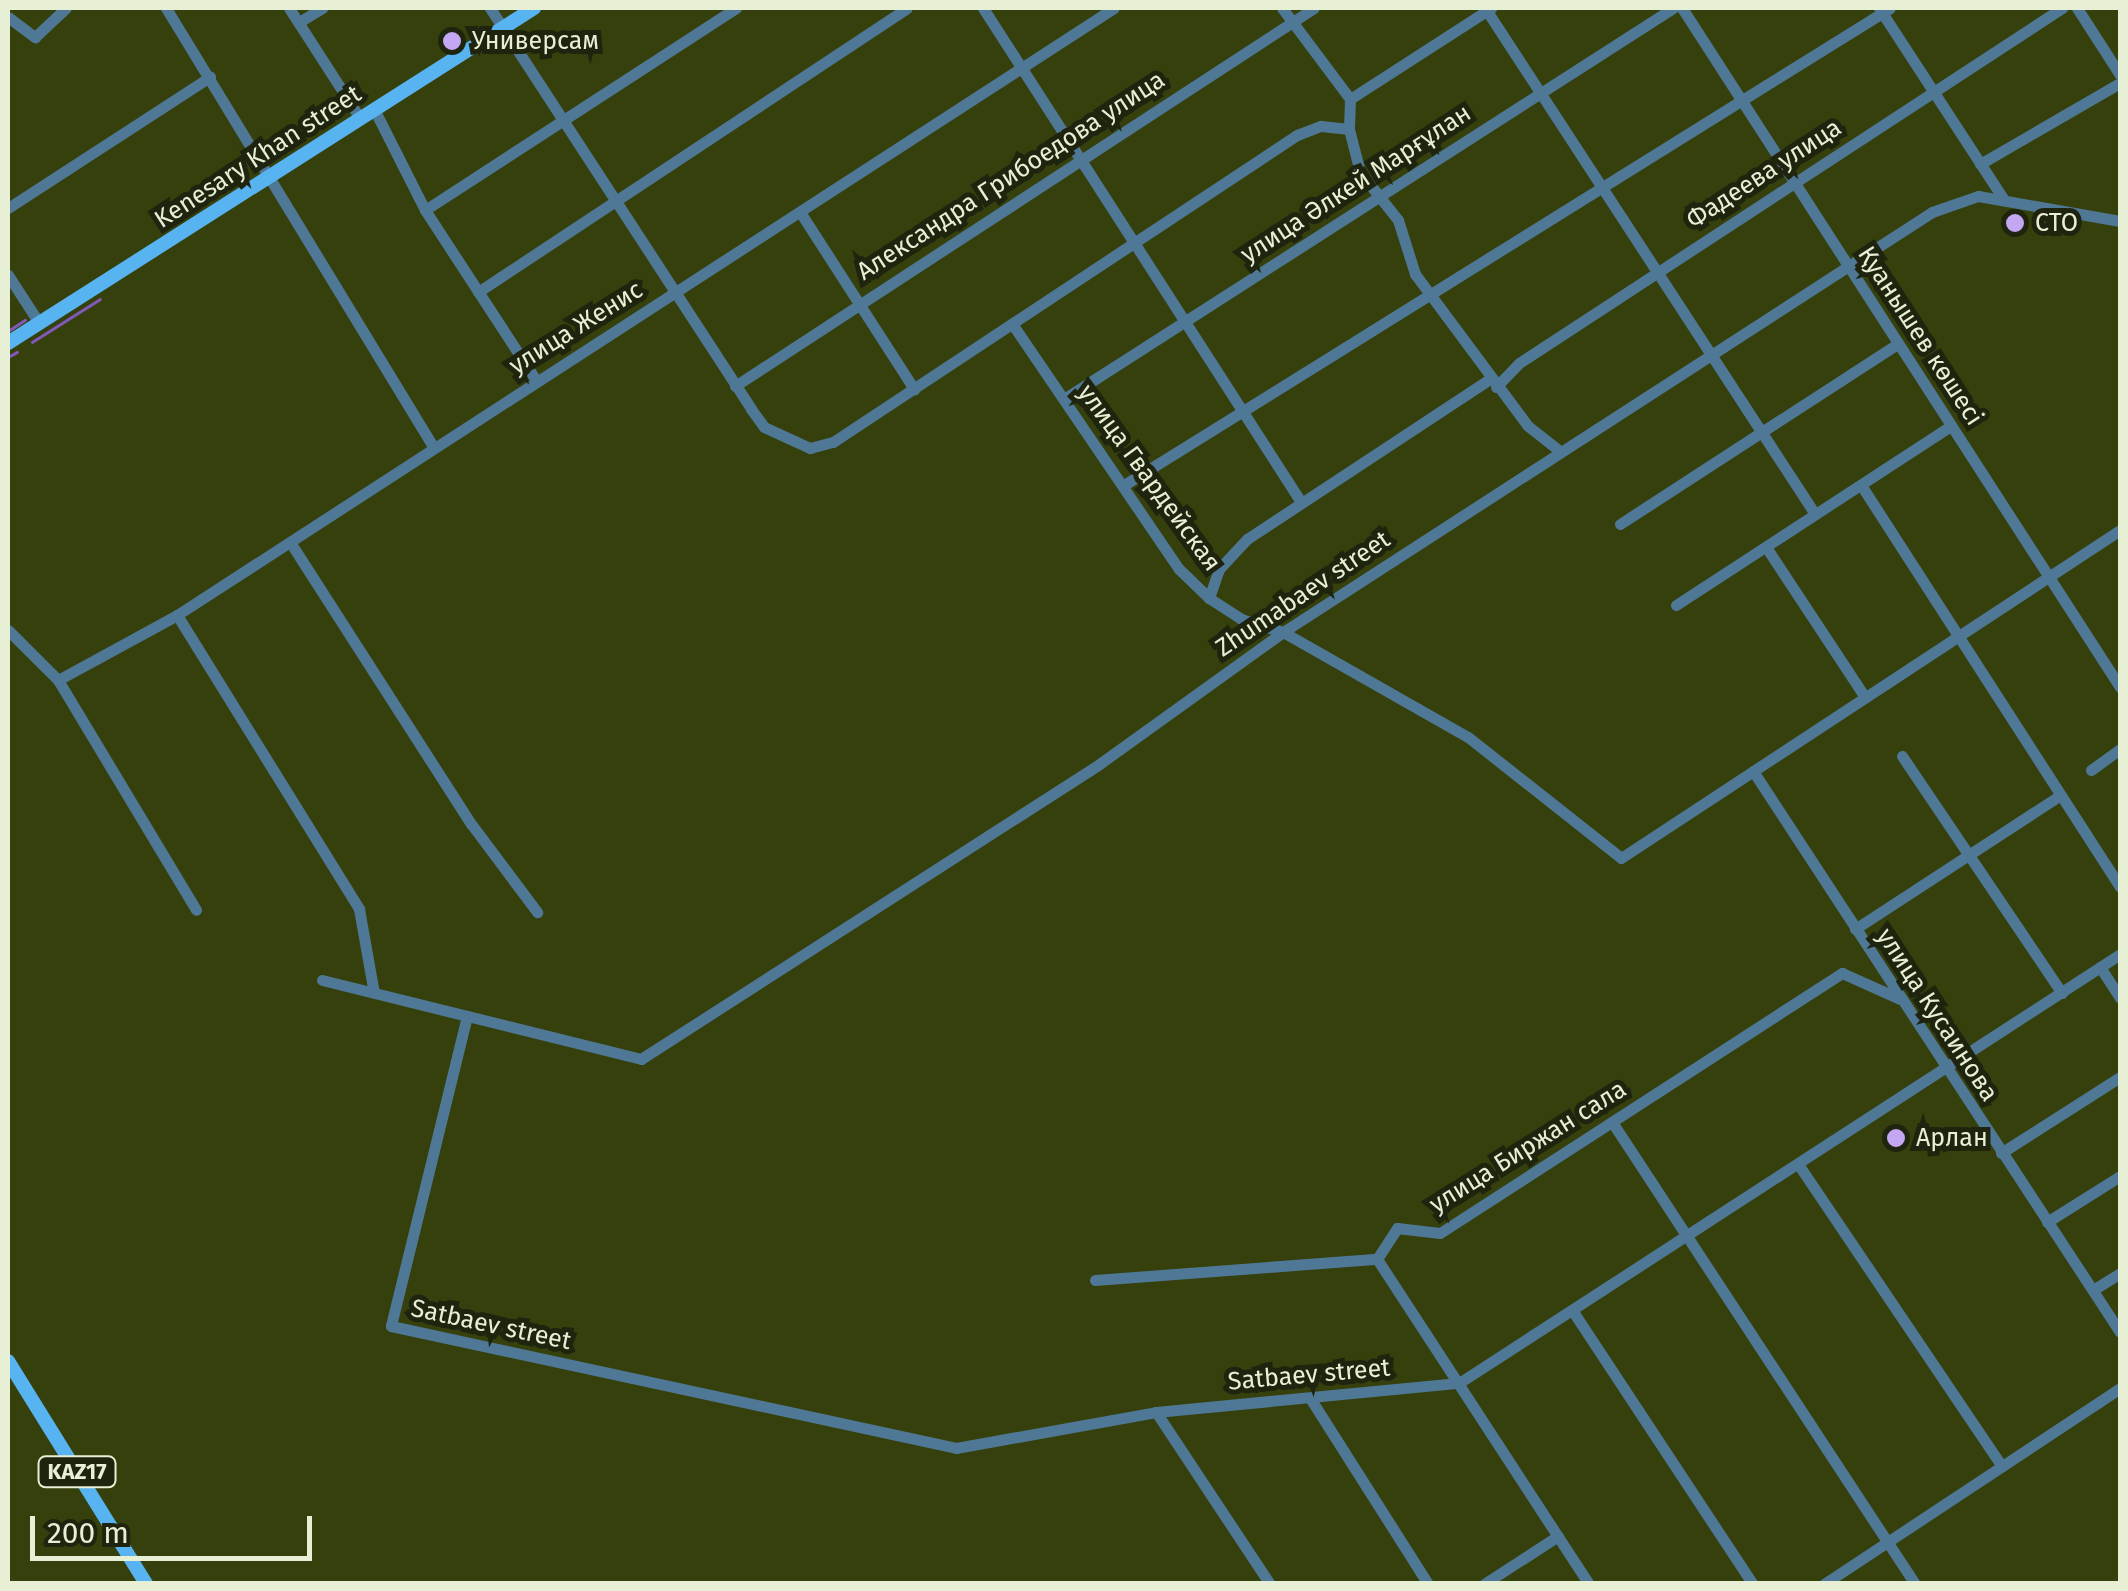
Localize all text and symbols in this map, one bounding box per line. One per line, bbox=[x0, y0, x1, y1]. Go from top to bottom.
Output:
place label: Универсам bbox=[472, 26, 599, 56]
marker: Универсам bbox=[441, 30, 463, 52]
street label: Александра Грибоедова улица bbox=[851, 65, 1171, 287]
street label: Kenesary Khan street bbox=[149, 79, 367, 235]
street label: улица Әлкей Марғұлан bbox=[1235, 98, 1477, 270]
street label: Фадеева улица bbox=[1681, 113, 1847, 235]
place label: СТО bbox=[2035, 208, 2078, 238]
marker: СТО bbox=[2004, 212, 2026, 234]
street label: Қуанышев көшесі bbox=[1851, 241, 1989, 431]
street label: улица Женис bbox=[504, 275, 648, 381]
street label: улица Гвардейская bbox=[1071, 379, 1227, 577]
street label: Zhumabaev street bbox=[1210, 525, 1396, 663]
street label: улица Кусаинова bbox=[1870, 923, 2004, 1107]
street label: улица Биржан сала bbox=[1424, 1074, 1632, 1220]
place label: Арлан bbox=[1916, 1123, 1988, 1153]
marker: Арлан bbox=[1885, 1127, 1907, 1149]
street label: Satbaev street bbox=[408, 1293, 574, 1357]
street label: Satbaev street bbox=[1227, 1353, 1391, 1397]
road number: KAZ17 bbox=[37, 1455, 117, 1489]
scale bar bbox=[35, 1496, 318, 1558]
text: 200 m bbox=[47, 1515, 129, 1551]

